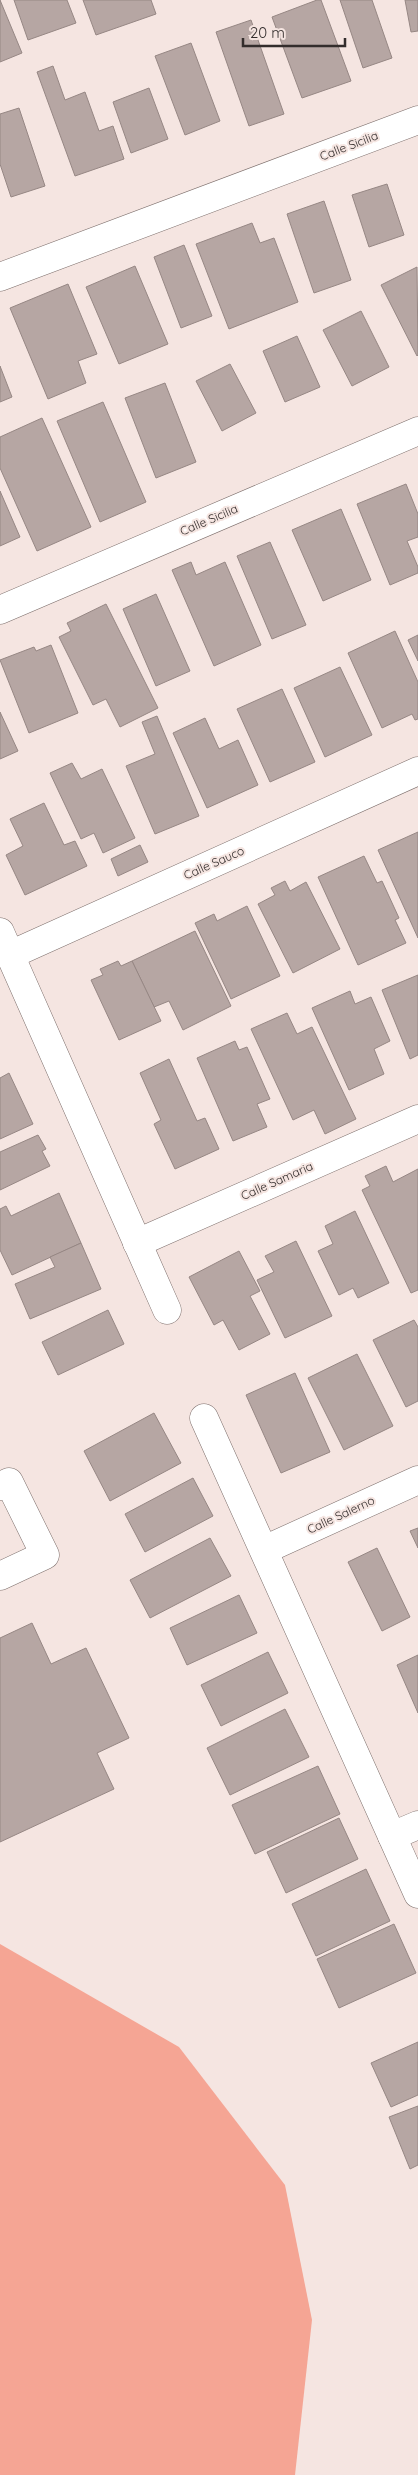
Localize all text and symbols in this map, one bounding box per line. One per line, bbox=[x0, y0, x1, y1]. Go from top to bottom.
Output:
scale bar bbox=[243, 15, 346, 47]
text: 20 m bbox=[250, 23, 285, 42]
street label: Calle Sicilia bbox=[318, 128, 380, 164]
street label: Calle Sicilia bbox=[178, 501, 240, 538]
street label: Calle Sauco bbox=[181, 843, 246, 883]
street label: Calle Samaria bbox=[238, 1158, 315, 1203]
street label: Calle Salerno bbox=[305, 1492, 377, 1537]

